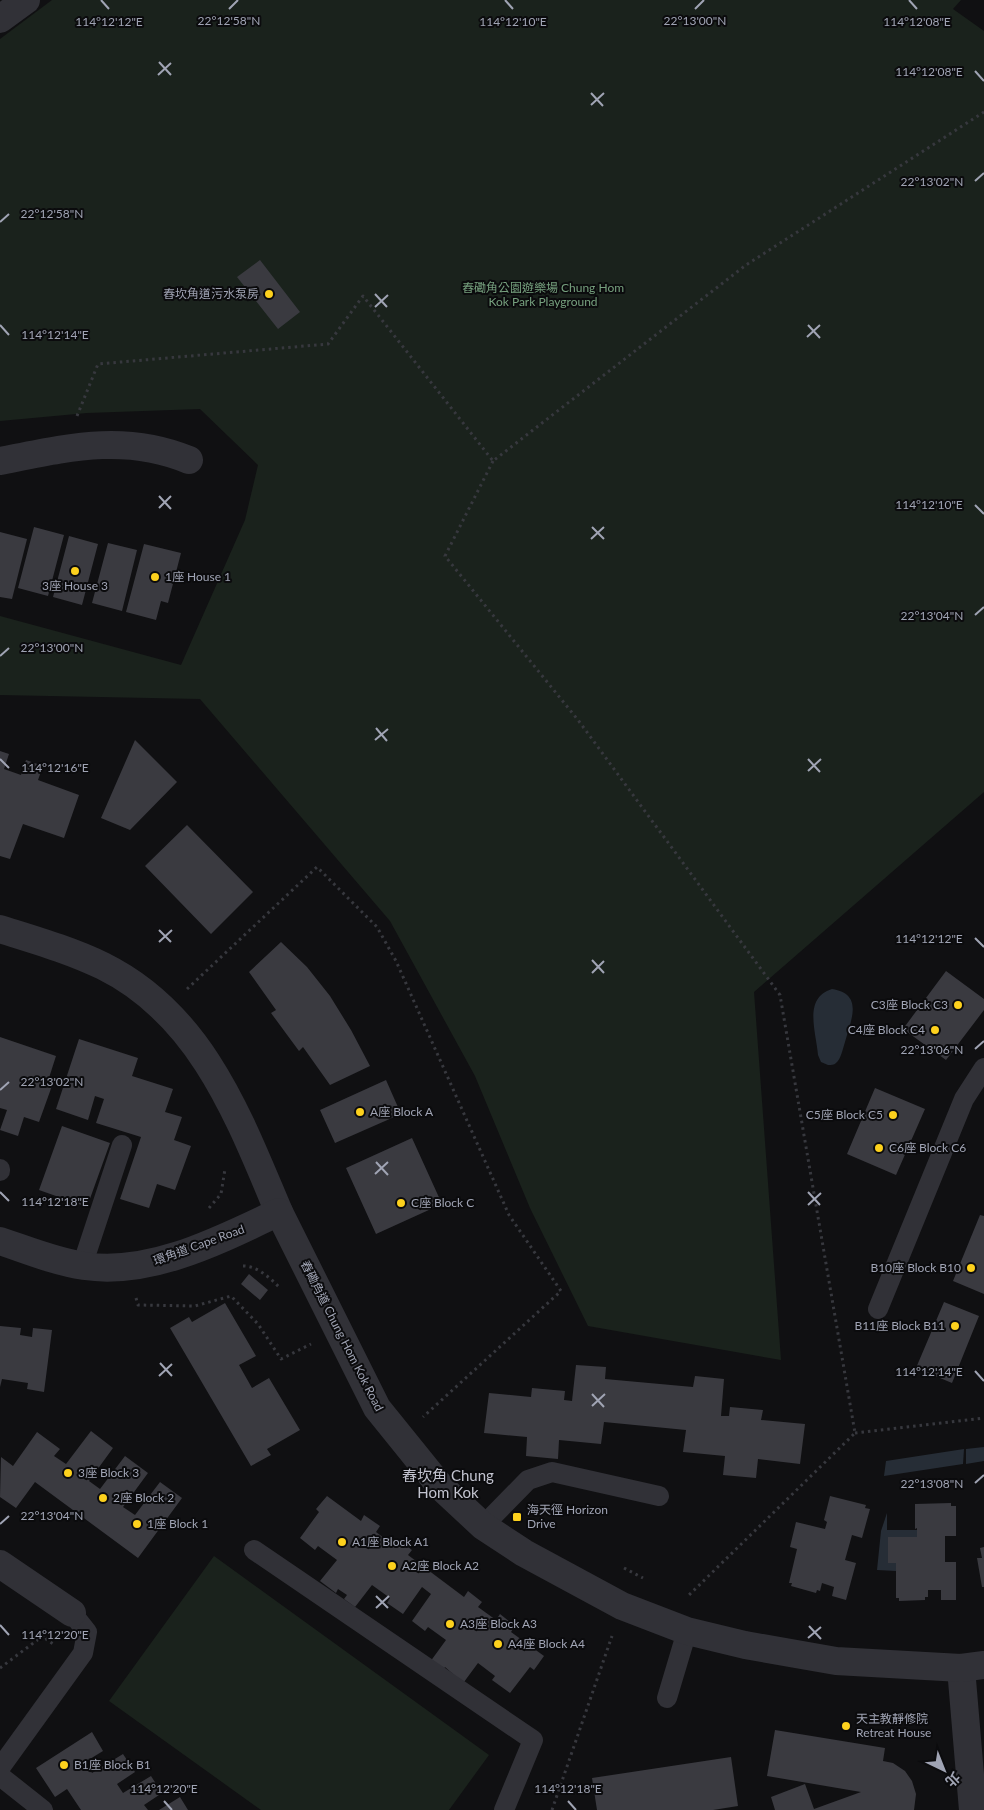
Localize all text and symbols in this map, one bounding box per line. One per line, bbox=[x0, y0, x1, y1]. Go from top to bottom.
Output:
text: 22°12'58"N bbox=[198, 13, 260, 28]
text: 22°13'00"N bbox=[664, 13, 726, 28]
text: 114°12'12"E bbox=[75, 14, 143, 29]
text: 114°12'10"E bbox=[479, 14, 547, 29]
text: 114°12'08"E bbox=[883, 14, 951, 29]
text: 114°12'08"E bbox=[895, 64, 963, 79]
text: 22°13'02"N bbox=[901, 174, 963, 189]
text: 22°12'58"N bbox=[21, 206, 83, 221]
park label: 舂磡角公園遊樂場 Chung Hom Kok Park Playground bbox=[462, 280, 624, 309]
place label: 舂坎角道污水泵房 bbox=[163, 286, 259, 301]
marker: 舂坎角道污水泵房 bbox=[263, 288, 275, 300]
text: 114°12'14"E bbox=[21, 327, 89, 342]
text: 114°12'10"E bbox=[895, 497, 963, 512]
marker: 3座 House 3 bbox=[69, 565, 81, 577]
place label: 1座 House 1 bbox=[165, 569, 231, 584]
marker: 1座 House 1 bbox=[149, 571, 161, 583]
place label: 3座 House 3 bbox=[42, 578, 108, 593]
text: 22°13'04"N bbox=[901, 608, 963, 623]
text: 22°13'00"N bbox=[21, 640, 83, 655]
text: 114°12'16"E bbox=[21, 760, 89, 775]
text: 114°12'12"E bbox=[895, 931, 963, 946]
place label: C3座 Block C3 bbox=[871, 997, 948, 1012]
marker: C3座 Block C3 bbox=[952, 999, 964, 1011]
place label: C4座 Block C4 bbox=[848, 1022, 925, 1037]
marker: C4座 Block C4 bbox=[929, 1024, 941, 1036]
text: 22°13'06"N bbox=[901, 1042, 963, 1057]
text: 22°13'02"N bbox=[21, 1074, 83, 1089]
place label: A座 Block A bbox=[370, 1104, 434, 1119]
marker: A座 Block A bbox=[354, 1106, 366, 1118]
place label: C5座 Block C5 bbox=[806, 1107, 883, 1122]
marker: C5座 Block C5 bbox=[887, 1109, 899, 1121]
place label: C6座 Block C6 bbox=[889, 1140, 966, 1155]
marker: C6座 Block C6 bbox=[873, 1142, 885, 1154]
text: 114°12'18"E bbox=[21, 1194, 89, 1209]
place label: C座 Block C bbox=[411, 1195, 474, 1210]
marker: C座 Block C bbox=[395, 1197, 407, 1209]
street label: 環角道 Cape Road bbox=[151, 1221, 246, 1268]
street label: 舂磡角道 Chung Hom Kok Road bbox=[298, 1258, 387, 1414]
place label: B10座 Block B10 bbox=[870, 1260, 961, 1275]
marker: B10座 Block B10 bbox=[965, 1262, 977, 1274]
place label: B11座 Block B11 bbox=[854, 1318, 945, 1333]
marker: B11座 Block B11 bbox=[949, 1320, 961, 1332]
text: 114°12'14"E bbox=[895, 1364, 963, 1379]
place label: 3座 Block 3 bbox=[78, 1465, 139, 1480]
district label: 舂坎角 Chung Hom Kok bbox=[402, 1466, 494, 1501]
marker: 3座 Block 3 bbox=[62, 1467, 74, 1479]
text: 22°13'08"N bbox=[901, 1476, 963, 1491]
place label: 2座 Block 2 bbox=[113, 1490, 174, 1505]
marker: 2座 Block 2 bbox=[97, 1492, 109, 1504]
place label: 海天徑 Horizon Drive bbox=[527, 1502, 608, 1531]
text: 22°13'04"N bbox=[21, 1508, 83, 1523]
marker: 海天徑 Horizon Drive bbox=[511, 1511, 523, 1523]
place label: 1座 Block 1 bbox=[147, 1516, 208, 1531]
marker: 1座 Block 1 bbox=[131, 1518, 143, 1530]
place label: A1座 Block A1 bbox=[352, 1534, 429, 1549]
marker: A1座 Block A1 bbox=[336, 1536, 348, 1548]
place label: A2座 Block A2 bbox=[402, 1558, 479, 1573]
marker: A2座 Block A2 bbox=[386, 1560, 398, 1572]
place label: A3座 Block A3 bbox=[460, 1616, 537, 1631]
marker: A3座 Block A3 bbox=[444, 1618, 456, 1630]
text: 114°12'20"E bbox=[21, 1627, 89, 1642]
place label: A4座 Block A4 bbox=[508, 1636, 585, 1651]
marker: A4座 Block A4 bbox=[492, 1638, 504, 1650]
place label: 天主教靜修院 Retreat House bbox=[856, 1711, 931, 1740]
marker: 天主教靜修院 Retreat House bbox=[840, 1720, 852, 1732]
north arrow bbox=[919, 1745, 969, 1795]
place label: B1座 Block B1 bbox=[74, 1757, 151, 1772]
marker: B1座 Block B1 bbox=[58, 1759, 70, 1771]
text: 北 bbox=[942, 1769, 964, 1791]
text: 114°12'20"E bbox=[130, 1781, 198, 1796]
text: 114°12'18"E bbox=[534, 1781, 602, 1796]

